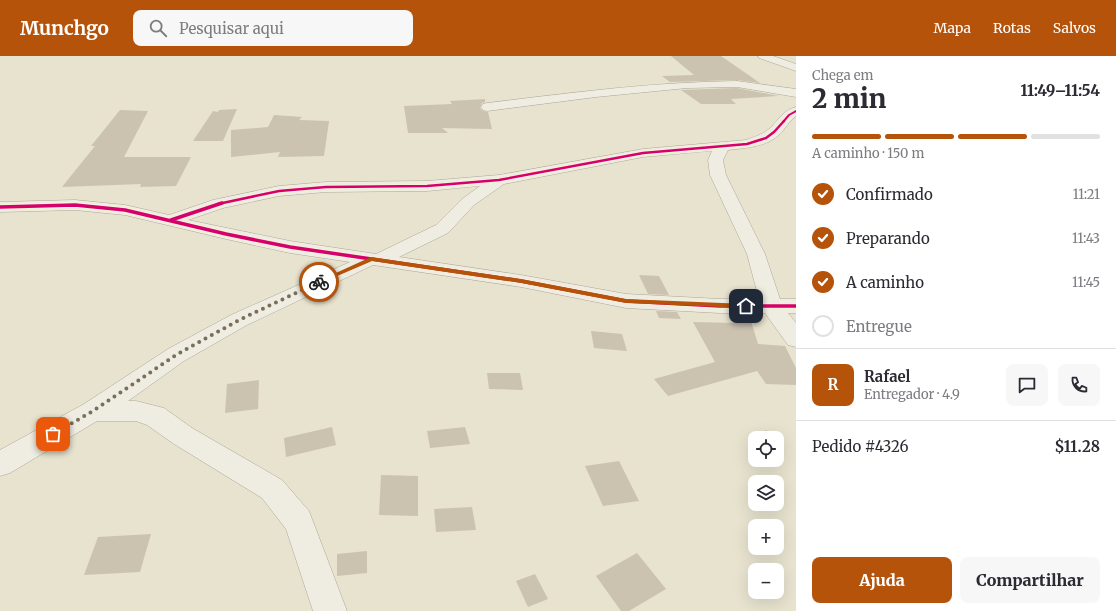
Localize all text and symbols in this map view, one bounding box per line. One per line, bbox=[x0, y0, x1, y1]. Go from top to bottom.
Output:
search box bbox=[133, 10, 413, 46]
text: Munchgo bbox=[20, 16, 109, 40]
icon: search bbox=[147, 17, 169, 39]
text: Pesquisar aqui bbox=[179, 19, 284, 38]
text: Mapa bbox=[934, 19, 971, 37]
text: Rotas bbox=[993, 19, 1031, 37]
text: Salvos bbox=[1053, 19, 1096, 37]
text: Chega em bbox=[812, 67, 873, 84]
text: 11:49–11:54 bbox=[1021, 81, 1100, 100]
text: 2 min bbox=[812, 82, 886, 115]
text: A caminho · 150 m bbox=[812, 145, 924, 162]
icon: check bbox=[812, 183, 834, 205]
text: Confirmado bbox=[846, 185, 933, 204]
text: 11:21 bbox=[1073, 186, 1100, 203]
icon: check bbox=[812, 227, 834, 249]
text: Preparando bbox=[846, 229, 930, 248]
text: 11:43 bbox=[1072, 230, 1100, 247]
courier bbox=[299, 262, 339, 302]
icon: bike bbox=[308, 271, 330, 293]
icon: check bbox=[812, 271, 834, 293]
text: A caminho bbox=[846, 273, 924, 292]
text: 11:45 bbox=[1072, 274, 1100, 291]
pin bbox=[729, 289, 763, 323]
icon: home bbox=[735, 295, 757, 317]
text: Entregue bbox=[846, 317, 912, 336]
button: chat bbox=[1006, 364, 1048, 406]
button: phone bbox=[1058, 364, 1100, 406]
text: Rafael bbox=[864, 367, 910, 386]
text: R bbox=[828, 375, 838, 394]
text: Entregador · 4.9 bbox=[864, 386, 960, 403]
pin bbox=[36, 417, 70, 451]
icon: bag bbox=[42, 423, 64, 445]
map controls bbox=[748, 431, 784, 599]
button: locate bbox=[748, 431, 784, 467]
text: Pedido #4326 bbox=[812, 437, 909, 456]
text: $11.28 bbox=[1054, 437, 1100, 456]
button: layers bbox=[748, 475, 784, 511]
button: + bbox=[748, 519, 784, 555]
button: Ajuda bbox=[812, 557, 952, 603]
button: Compartilhar bbox=[960, 557, 1100, 603]
button: − bbox=[748, 563, 784, 599]

